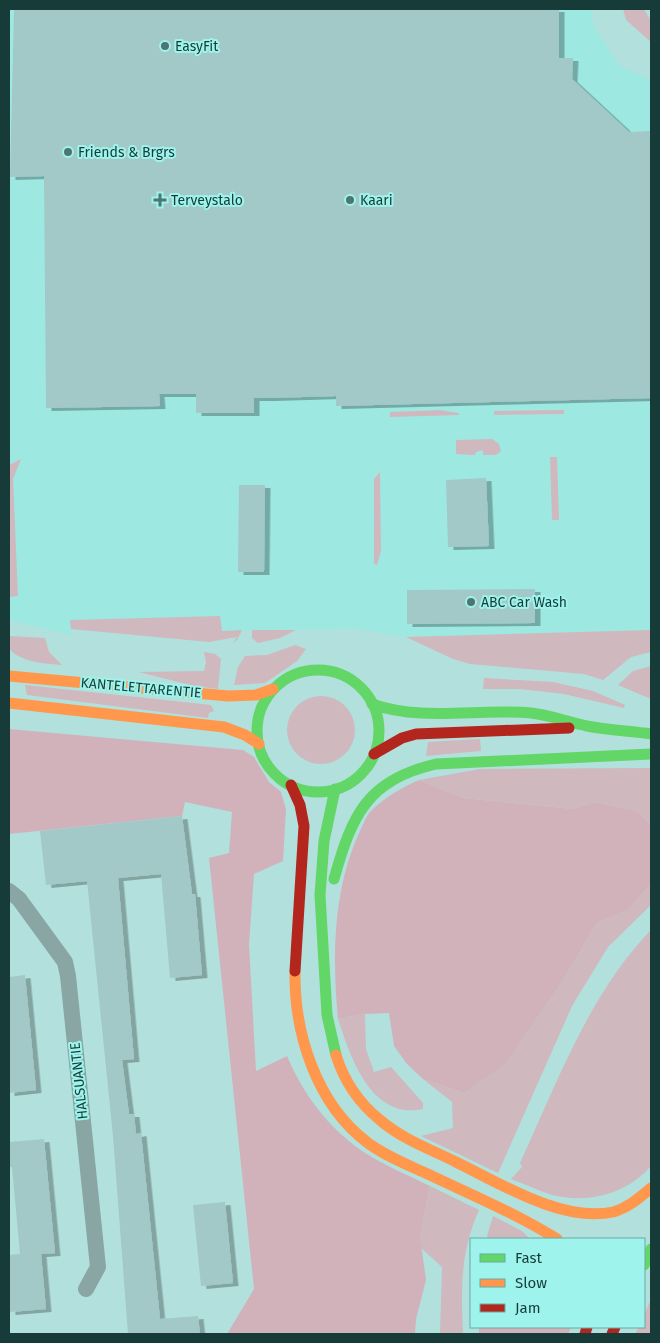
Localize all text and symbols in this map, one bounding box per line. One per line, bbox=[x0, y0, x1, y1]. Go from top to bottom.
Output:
place label: EasyFit bbox=[175, 38, 219, 55]
marker: EasyFit bbox=[159, 40, 171, 52]
place label: Friends & Brgrs bbox=[78, 144, 175, 161]
marker: Friends & Brgrs bbox=[62, 146, 74, 158]
place label: Terveystalo bbox=[171, 192, 243, 209]
place label: Kaari bbox=[360, 192, 393, 209]
marker: Terveystalo bbox=[153, 193, 167, 207]
marker: Kaari bbox=[344, 194, 356, 206]
place label: ABC Car Wash bbox=[481, 594, 567, 611]
marker: ABC Car Wash bbox=[465, 596, 477, 608]
street label: KANTELETTARENTIE bbox=[80, 674, 202, 702]
street label: HALSUANTIE bbox=[66, 1042, 92, 1120]
legend bbox=[470, 1238, 645, 1328]
text: Fast bbox=[515, 1249, 542, 1267]
text: Slow bbox=[515, 1274, 547, 1292]
text: Jam bbox=[515, 1299, 541, 1317]

